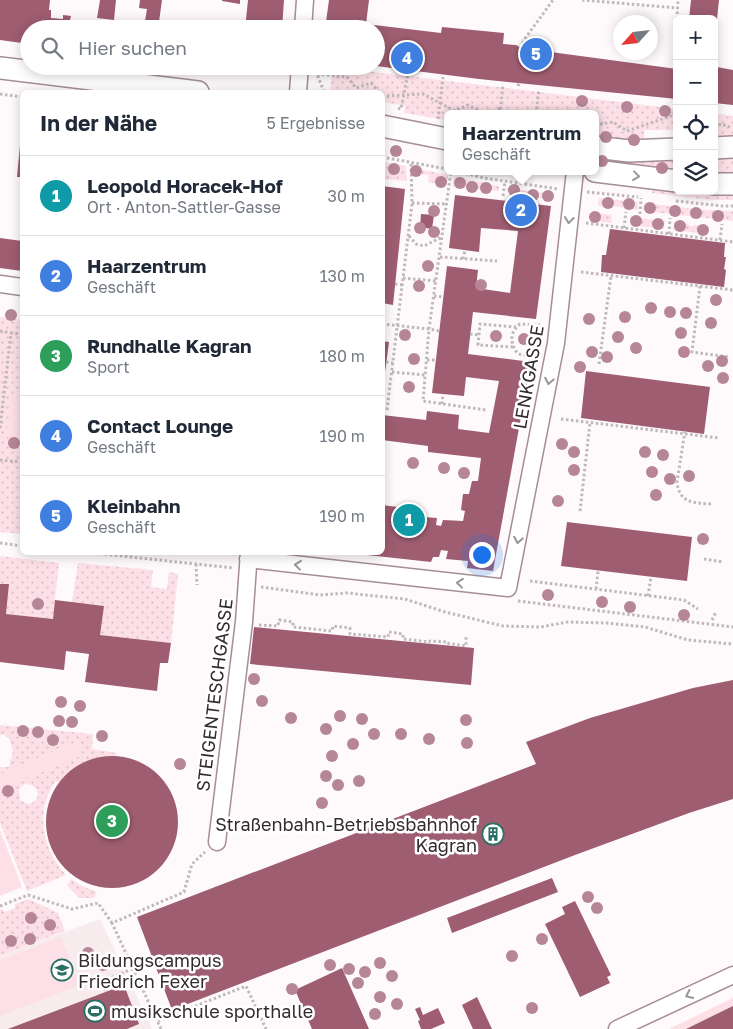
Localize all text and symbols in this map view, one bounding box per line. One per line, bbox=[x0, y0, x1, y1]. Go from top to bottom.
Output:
north arrow bbox=[613, 15, 658, 60]
map controls bbox=[673, 15, 718, 195]
button: + bbox=[673, 15, 718, 60]
search box bbox=[20, 20, 385, 75]
icon: search bbox=[38, 34, 66, 62]
pin: 5 bbox=[520, 35, 552, 73]
text: Hier suchen bbox=[78, 36, 187, 59]
pin: 4 bbox=[391, 39, 423, 77]
button: − bbox=[673, 60, 718, 105]
button: locate bbox=[673, 105, 718, 150]
text: In der Nähe bbox=[40, 110, 157, 136]
popup bbox=[444, 110, 599, 175]
text: 5 Ergebnisse bbox=[267, 113, 365, 133]
text: Haarzentrum bbox=[462, 121, 581, 144]
text: Geschäft bbox=[462, 144, 531, 164]
button: layers bbox=[673, 150, 718, 195]
one-way arrow bbox=[632, 170, 640, 181]
text: Leopold Horacek-Hof bbox=[87, 174, 283, 197]
text: 1 bbox=[52, 186, 60, 206]
text: 30 m bbox=[328, 186, 365, 206]
pin: 2 bbox=[505, 191, 537, 229]
text: Ort · Anton-Sattler-Gasse bbox=[87, 197, 281, 217]
one-way arrow bbox=[564, 216, 575, 224]
text: Haarzentrum bbox=[87, 254, 206, 277]
text: 2 bbox=[51, 266, 61, 286]
text: 130 m bbox=[320, 266, 365, 286]
text: Geschäft bbox=[87, 277, 156, 297]
street label: LENKGASSE bbox=[508, 323, 548, 431]
text: Rundhalle Kagran bbox=[87, 334, 251, 357]
text: 3 bbox=[51, 346, 61, 366]
text: 180 m bbox=[319, 346, 365, 366]
text: Sport bbox=[87, 357, 130, 377]
one-way arrow bbox=[544, 376, 555, 385]
text: Contact Lounge bbox=[87, 414, 233, 437]
text: 4 bbox=[51, 426, 61, 446]
text: 190 m bbox=[319, 426, 365, 446]
text: Geschäft bbox=[87, 437, 156, 457]
text: Kleinbahn bbox=[87, 494, 181, 517]
pin: 1 bbox=[393, 501, 425, 539]
text: 5 bbox=[51, 506, 61, 526]
text: 190 m bbox=[319, 506, 365, 526]
text: Geschäft bbox=[87, 517, 156, 537]
one-way arrow bbox=[513, 536, 523, 545]
your location bbox=[469, 542, 495, 568]
one-way arrow bbox=[294, 559, 302, 570]
one-way arrow bbox=[456, 578, 464, 589]
street label: STEIGENTESCHGASSE bbox=[191, 597, 237, 793]
pin: 3 bbox=[96, 802, 128, 840]
place label: Straßenbahn-Betriebsbahnhof Kagran bbox=[215, 813, 477, 856]
building icon: Straßenbahn-Betriebsbahnhof Kagran bbox=[481, 822, 505, 846]
place label: Bildungscampus Friedrich Fexer bbox=[78, 949, 222, 992]
school or university icon: Bildungscampus Friedrich Fexer bbox=[50, 958, 74, 982]
one-way arrow bbox=[685, 989, 694, 1000]
sports icon: musikschule sporthalle bbox=[83, 999, 107, 1023]
place label: musikschule sporthalle bbox=[111, 1000, 313, 1022]

